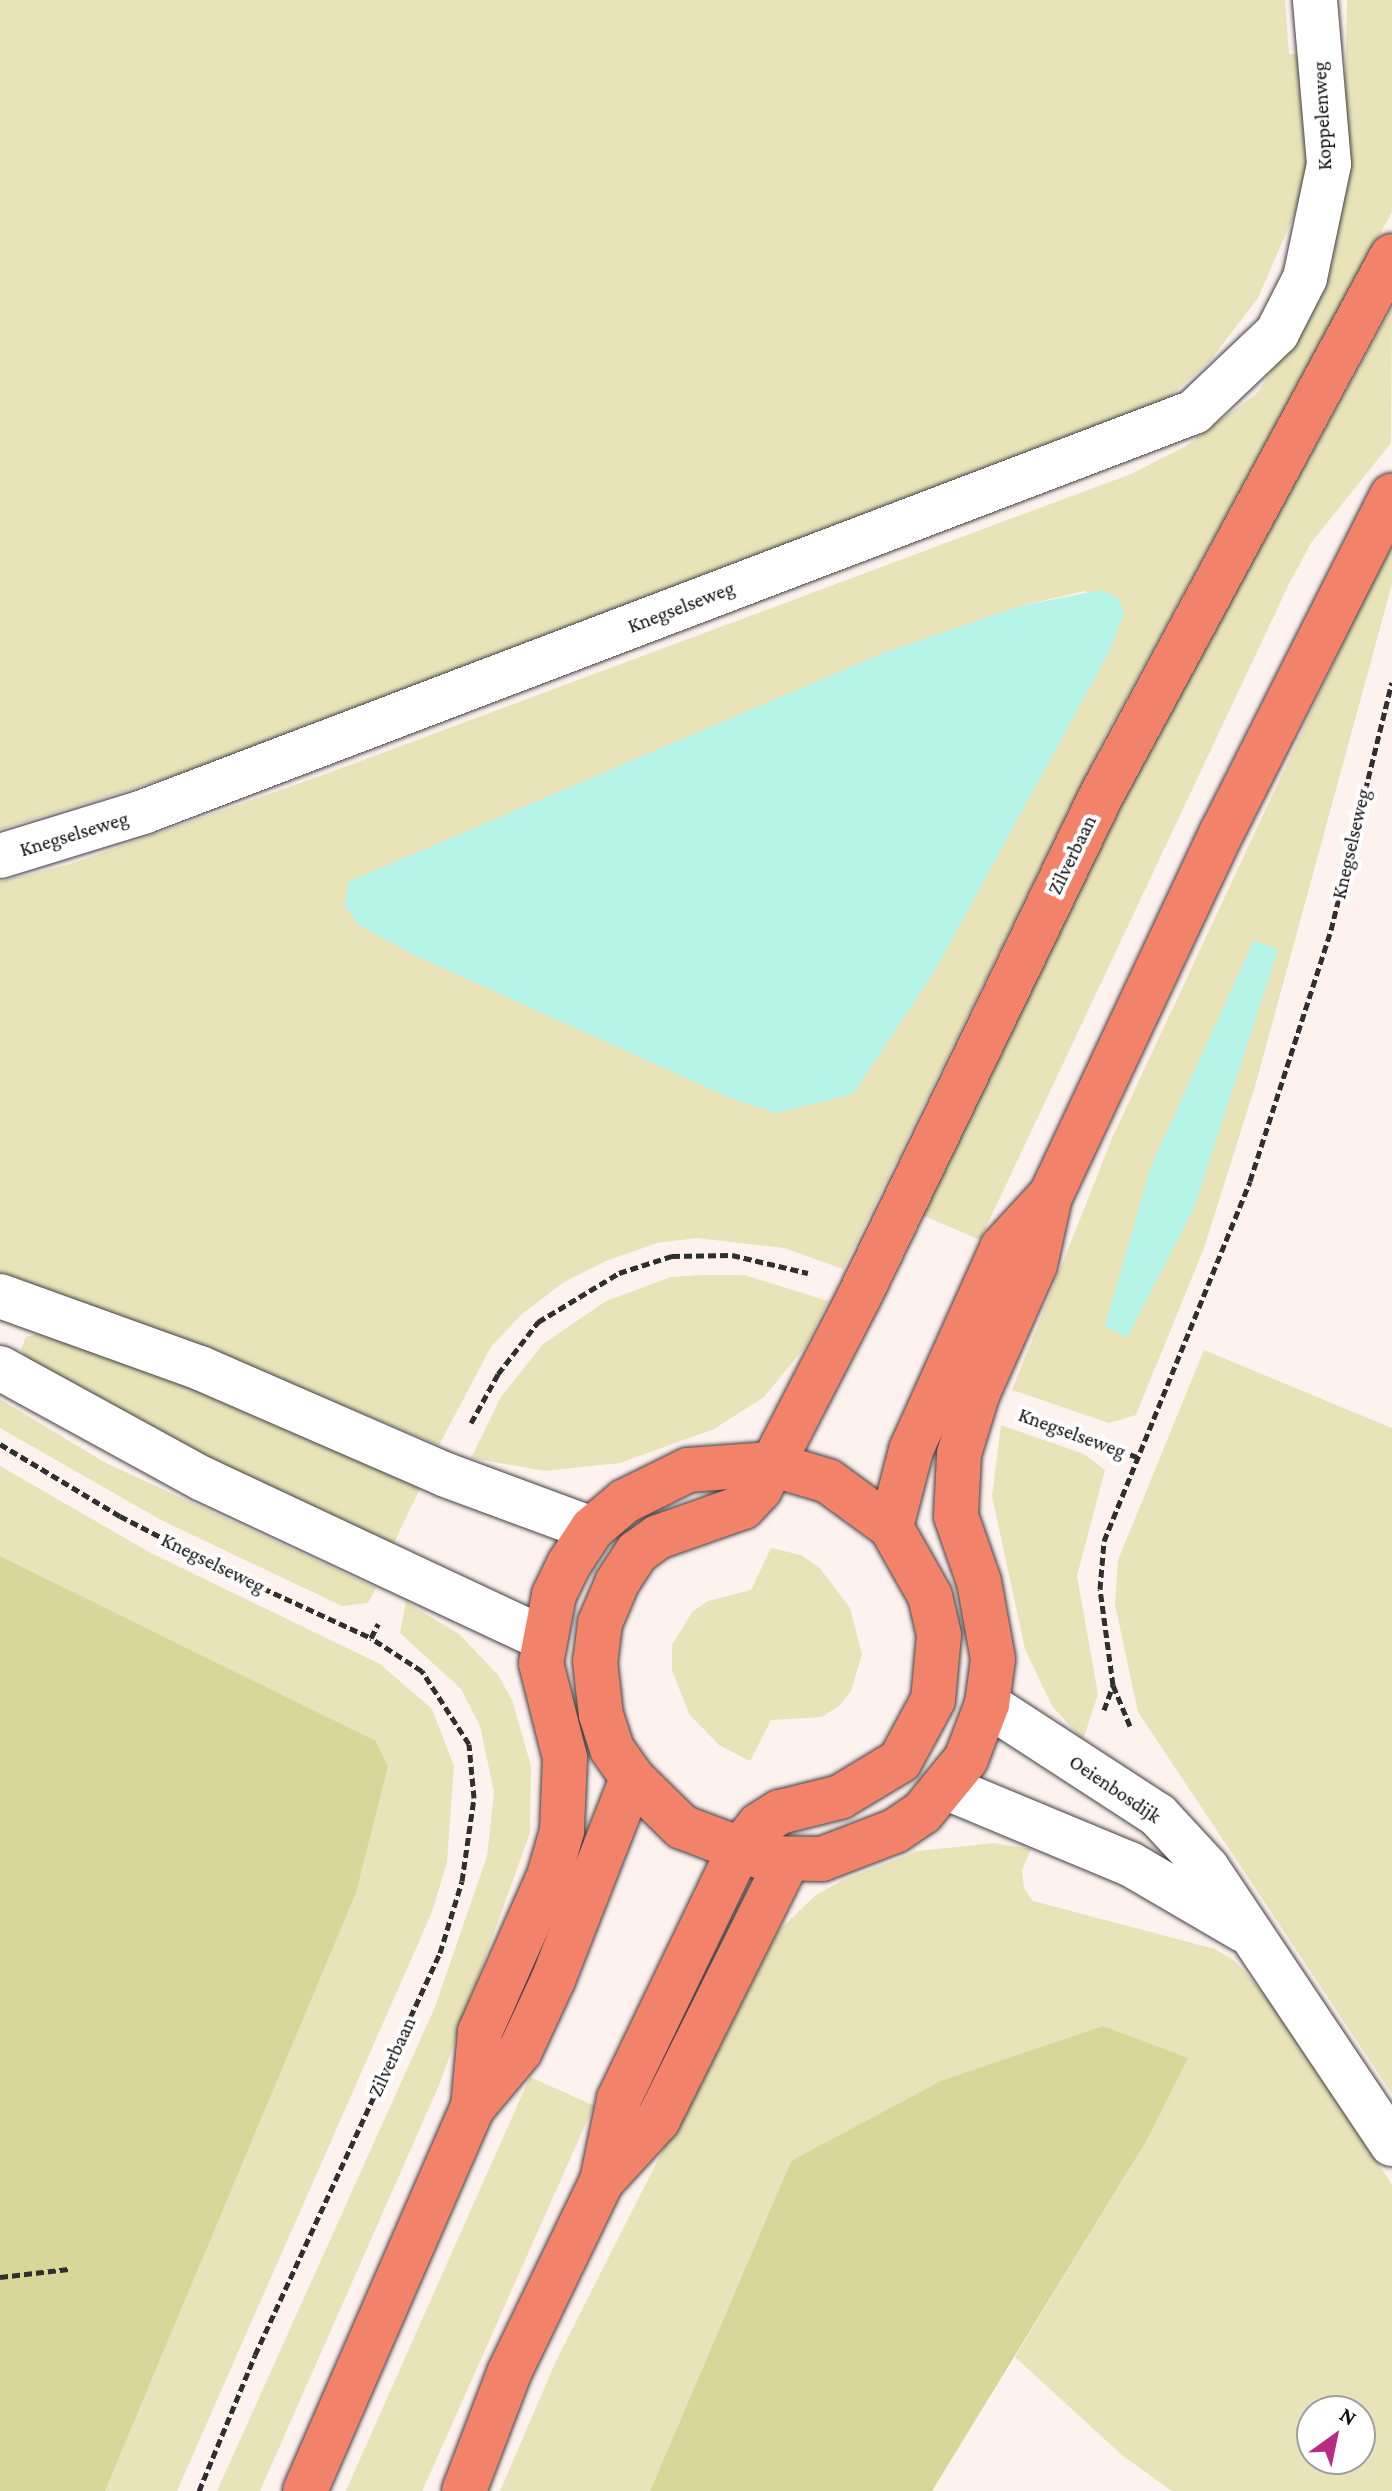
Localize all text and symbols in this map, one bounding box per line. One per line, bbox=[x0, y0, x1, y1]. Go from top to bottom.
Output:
street label: Koppelenweg bbox=[1307, 61, 1337, 171]
street label: Knegselseweg bbox=[624, 576, 738, 638]
street label: Knegselseweg bbox=[1327, 787, 1375, 901]
street label: Knegselseweg bbox=[17, 806, 131, 862]
street label: Zilverbaan bbox=[1043, 811, 1101, 899]
street label: Knegselseweg bbox=[1015, 1403, 1129, 1463]
street label: Knegselseweg bbox=[157, 1528, 269, 1598]
street label: Oeienbosdijk bbox=[1065, 1750, 1165, 1828]
street label: Zilverbaan bbox=[363, 2013, 421, 2101]
north arrow bbox=[1296, 2395, 1376, 2475]
text: N bbox=[1335, 2402, 1361, 2431]

